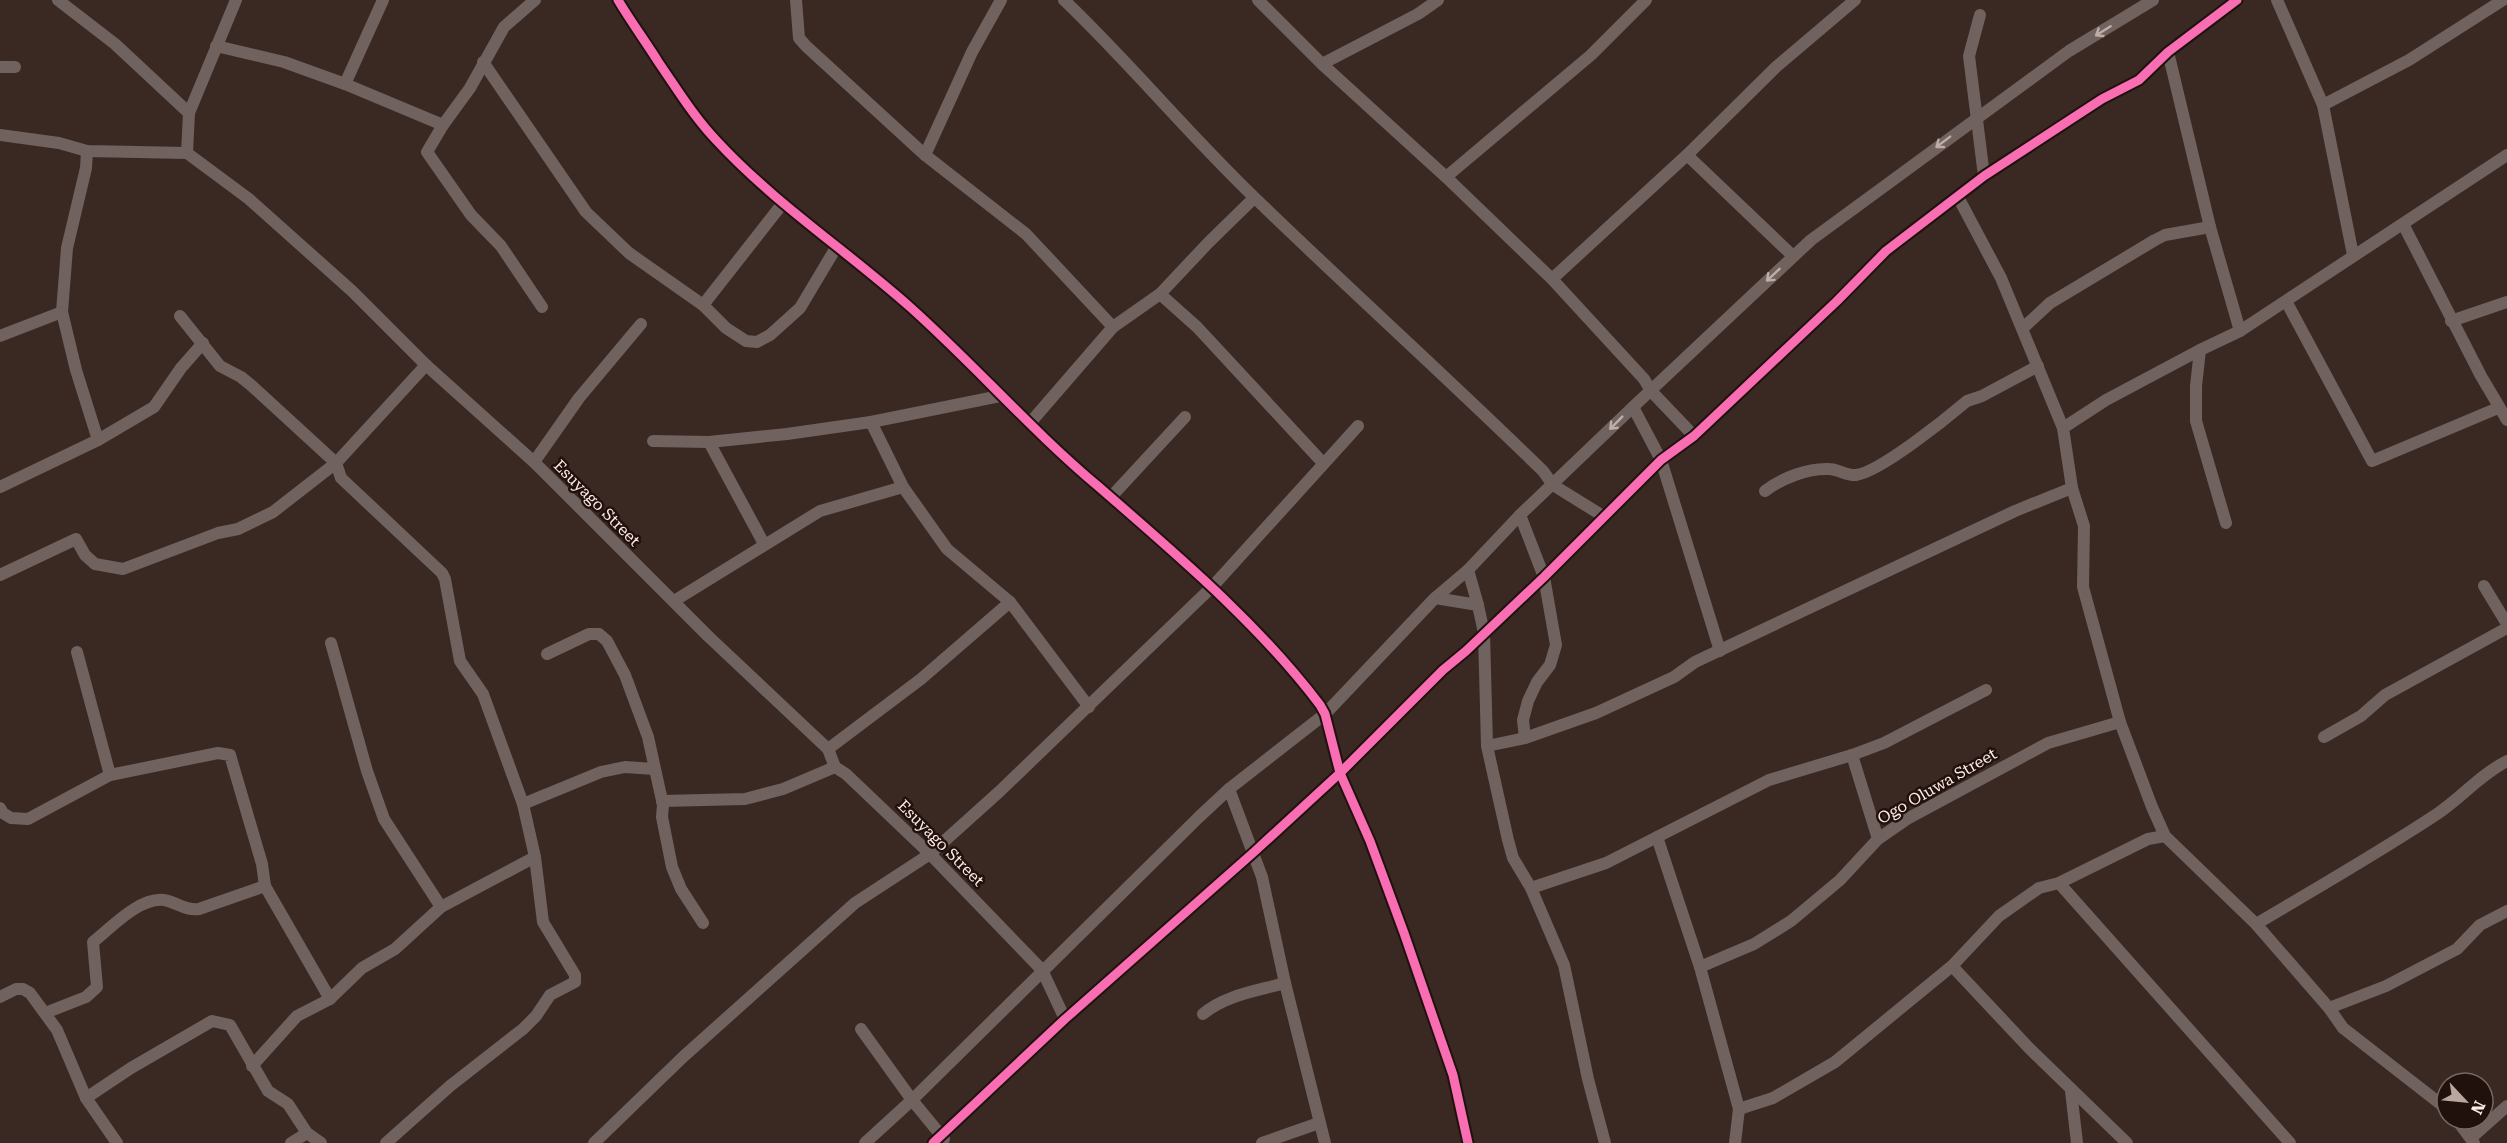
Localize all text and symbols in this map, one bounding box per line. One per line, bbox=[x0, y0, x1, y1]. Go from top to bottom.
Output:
one-way arrow bbox=[2095, 25, 2112, 37]
one-way arrow bbox=[1935, 136, 1951, 148]
one-way arrow bbox=[1766, 268, 1781, 282]
one-way arrow bbox=[1608, 416, 1623, 431]
street label: Esuyago Street bbox=[550, 456, 644, 550]
street label: Ogo Oluwa Street bbox=[1874, 744, 2000, 828]
street label: Esuyago Street bbox=[894, 796, 988, 890]
north arrow bbox=[2435, 1071, 2495, 1131]
text: N bbox=[2467, 1098, 2489, 1117]

